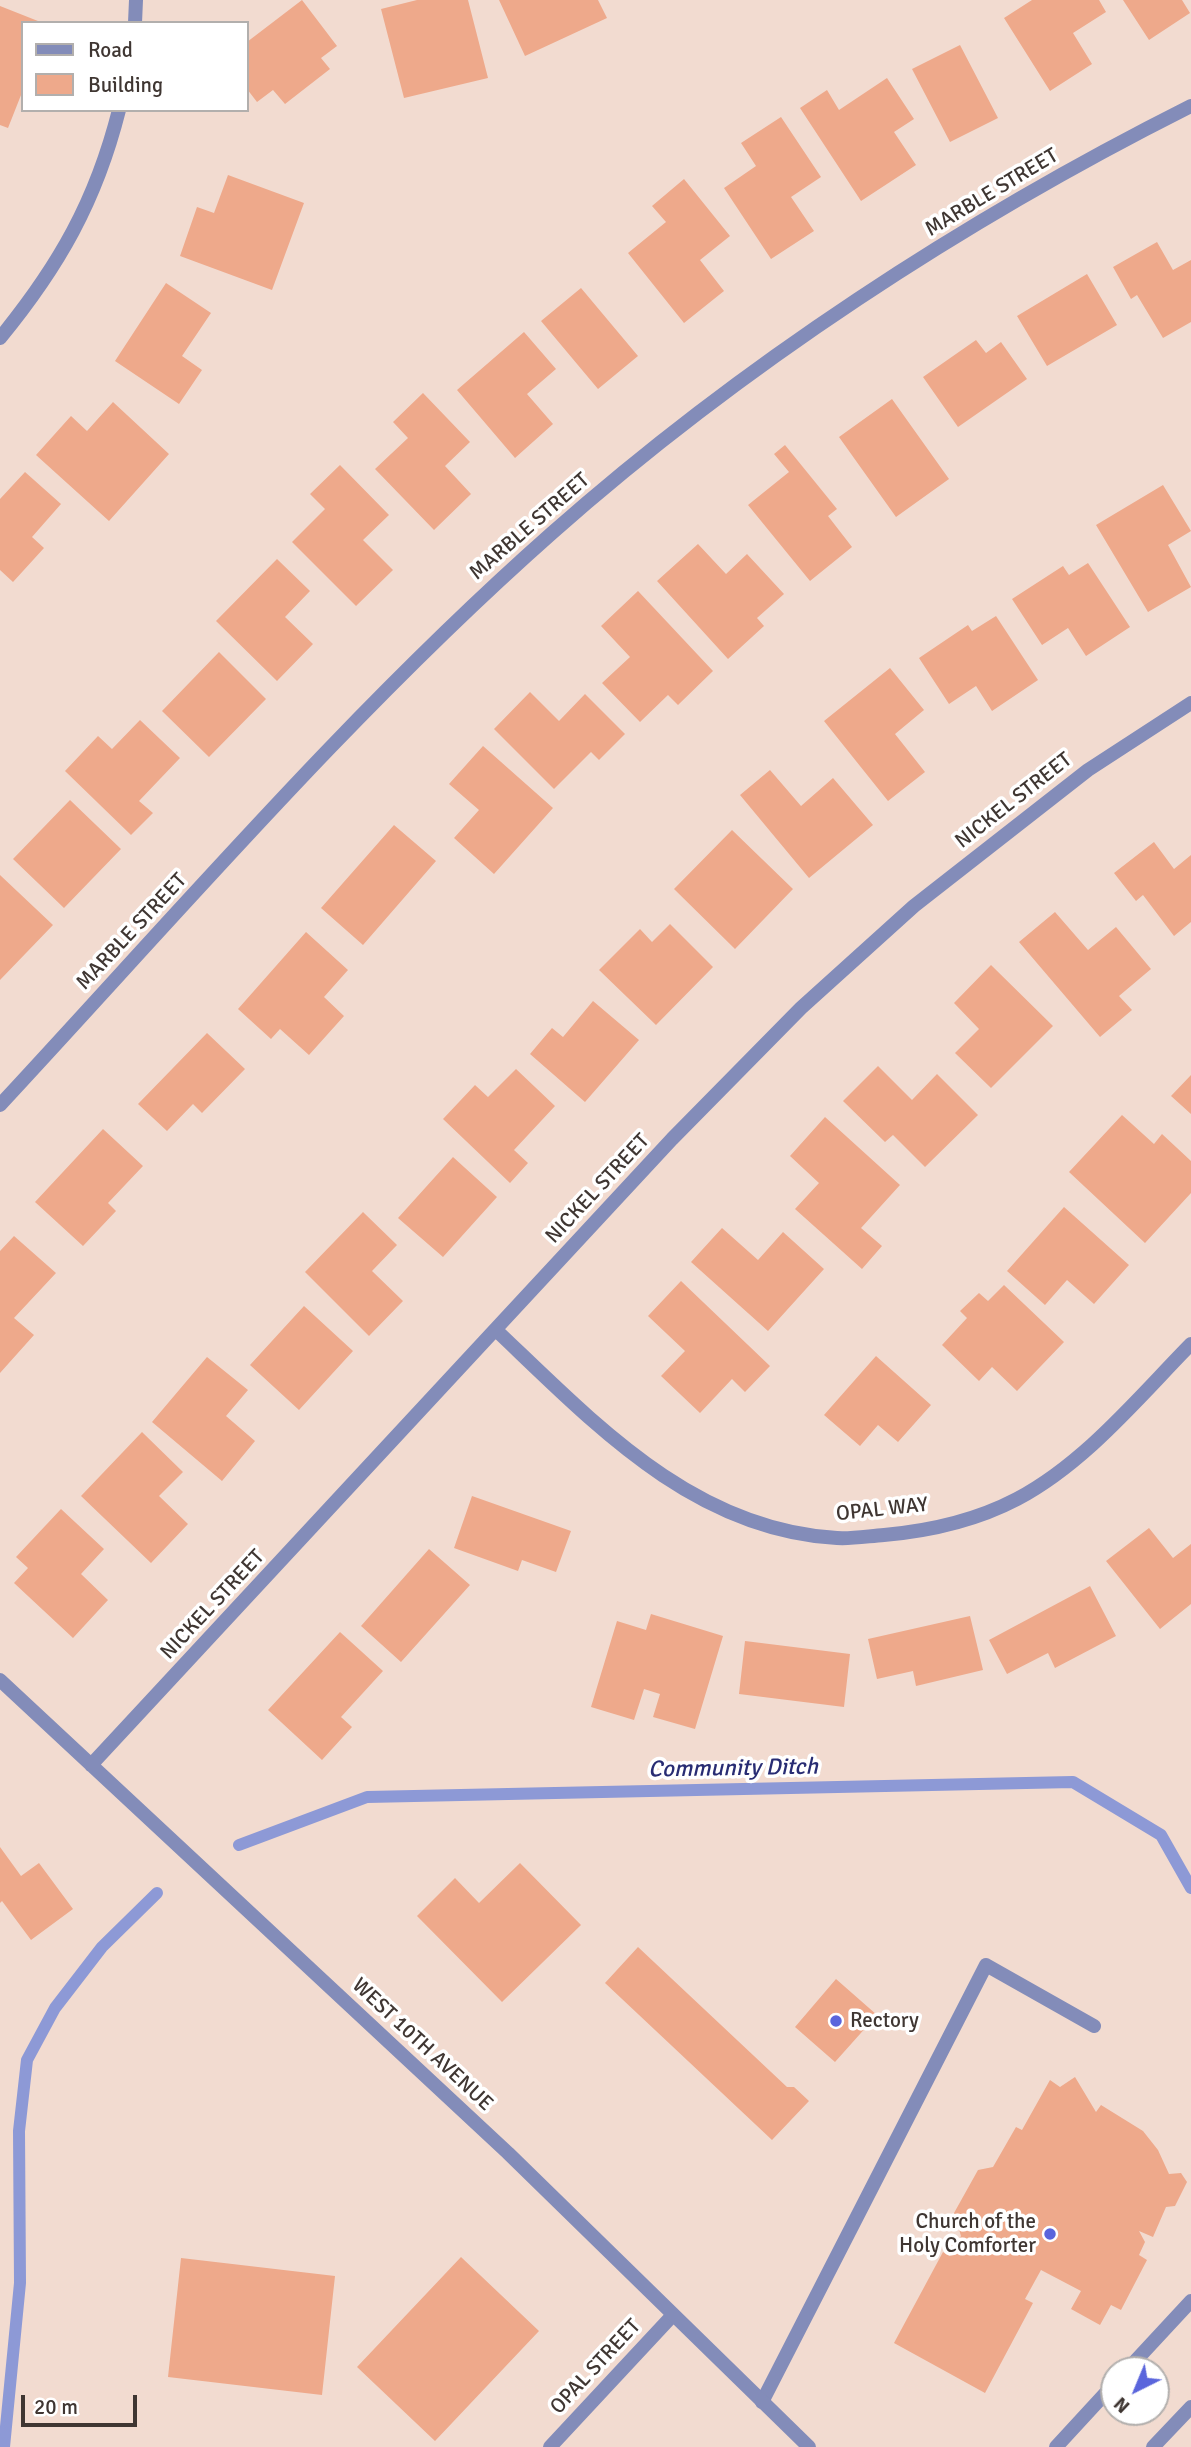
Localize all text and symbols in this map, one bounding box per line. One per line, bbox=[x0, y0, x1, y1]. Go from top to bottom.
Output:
legend bbox=[21, 21, 248, 112]
text: Road bbox=[88, 37, 133, 63]
text: Building bbox=[88, 72, 163, 98]
street label: MARBLE STREET bbox=[921, 143, 1063, 243]
street label: MARBLE STREET bbox=[465, 468, 595, 586]
street label: NICKEL STREET bbox=[951, 748, 1077, 854]
street label: MARBLE STREET bbox=[71, 868, 193, 996]
street label: NICKEL STREET bbox=[541, 1129, 655, 1249]
street label: OPAL WAY bbox=[835, 1493, 929, 1527]
street label: NICKEL STREET bbox=[156, 1545, 270, 1665]
water label: Community Ditch bbox=[648, 1754, 818, 1784]
street label: WEST 10TH AVENUE bbox=[346, 1973, 498, 2117]
place label: Rectory bbox=[850, 2008, 919, 2034]
marker: Rectory bbox=[828, 2013, 844, 2029]
place label: Church of the Holy Comforter bbox=[899, 2209, 1036, 2259]
marker: Church of the Holy Comforter bbox=[1042, 2226, 1058, 2242]
street label: OPAL STREET bbox=[546, 2314, 646, 2420]
north arrow bbox=[1100, 2356, 1170, 2426]
scale bar bbox=[24, 2380, 140, 2424]
text: N bbox=[1109, 2392, 1135, 2418]
text: 20 m bbox=[34, 2394, 78, 2420]

